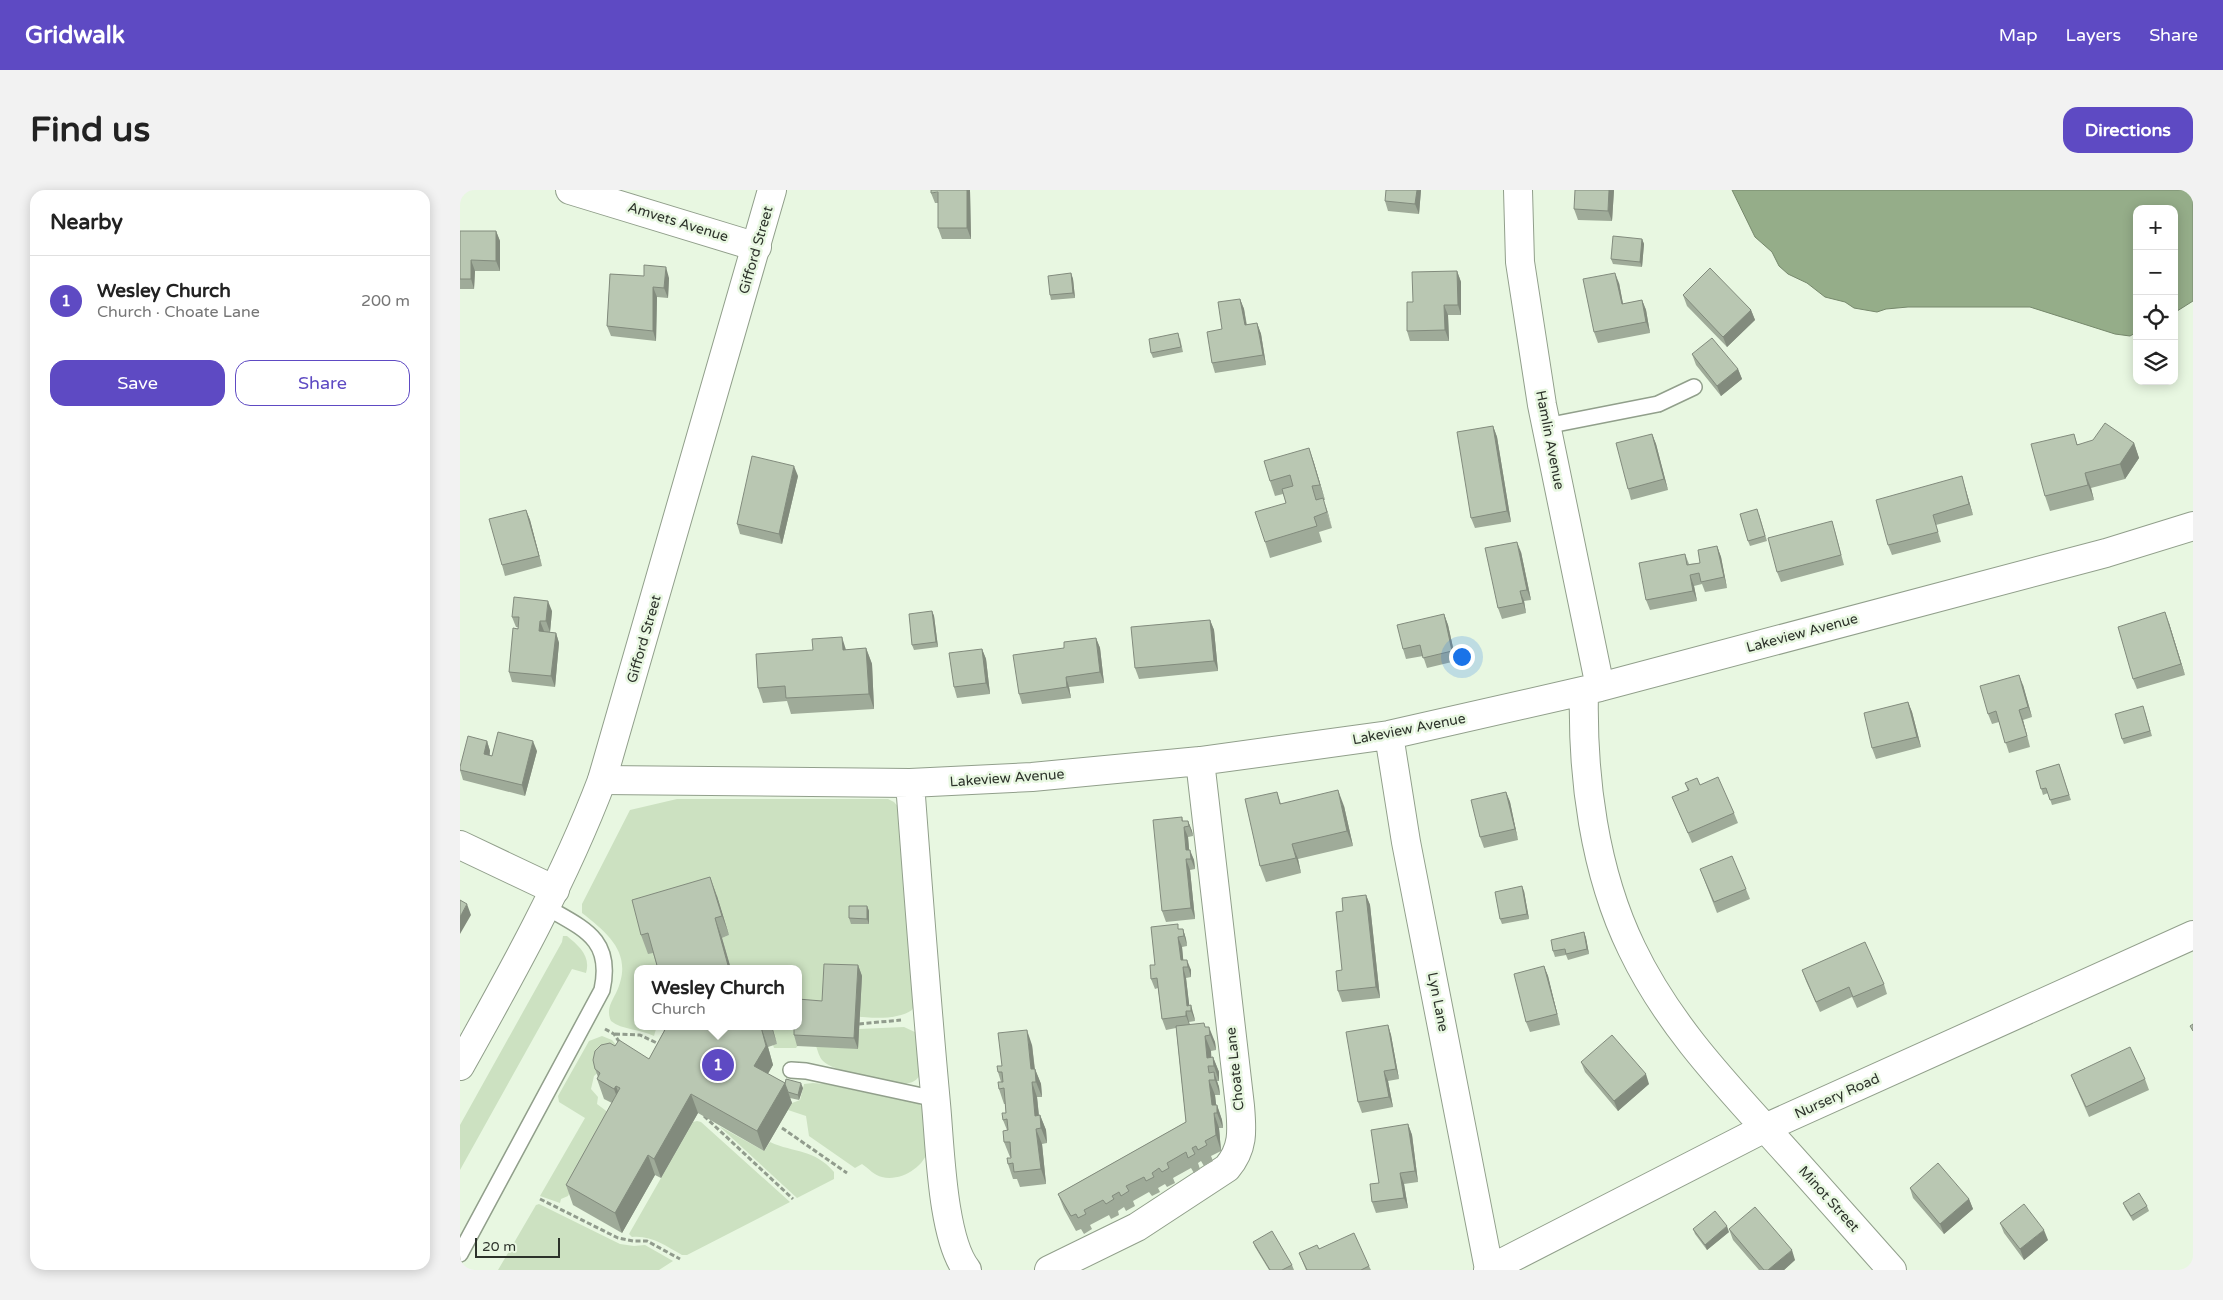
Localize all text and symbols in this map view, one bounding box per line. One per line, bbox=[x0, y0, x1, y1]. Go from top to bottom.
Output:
text: Gridwalk bbox=[25, 21, 125, 50]
text: Map bbox=[1999, 24, 2038, 46]
text: Layers bbox=[2066, 24, 2121, 46]
text: Share bbox=[2149, 24, 2198, 46]
button: Directions bbox=[2063, 107, 2193, 153]
text: Find us bbox=[30, 109, 150, 151]
street label: Amvets Avenue bbox=[626, 199, 730, 245]
street label: Gifford Street bbox=[735, 203, 777, 296]
map controls bbox=[2133, 205, 2178, 385]
button: + bbox=[2133, 205, 2178, 250]
text: Nearby bbox=[50, 210, 123, 235]
button: − bbox=[2133, 250, 2178, 295]
text: Wesley Church bbox=[97, 280, 231, 302]
text: 1 bbox=[61, 291, 71, 311]
text: 200 m bbox=[361, 291, 410, 311]
button: locate bbox=[2133, 295, 2178, 340]
text: Church · Choate Lane bbox=[97, 302, 260, 322]
button: layers bbox=[2133, 340, 2178, 385]
button: Save bbox=[50, 360, 225, 406]
button: Share bbox=[235, 360, 410, 406]
street label: Hamlin Avenue bbox=[1532, 389, 1568, 491]
street label: Gifford Street bbox=[623, 592, 665, 685]
street label: Lakeview Avenue bbox=[1744, 610, 1860, 656]
your location bbox=[1449, 644, 1475, 670]
street label: Lakeview Avenue bbox=[1351, 710, 1467, 748]
street label: Lakeview Avenue bbox=[949, 766, 1065, 790]
popup bbox=[634, 965, 802, 1030]
street label: Lyn Lane bbox=[1424, 971, 1452, 1033]
text: Wesley Church bbox=[651, 977, 785, 999]
text: Church bbox=[651, 999, 706, 1019]
street label: Choate Lane bbox=[1222, 1026, 1248, 1111]
pin: 1 bbox=[702, 1046, 734, 1084]
street label: Nursery Road bbox=[1792, 1070, 1882, 1122]
street label: Minot Street bbox=[1795, 1163, 1863, 1236]
scale bar bbox=[475, 1235, 560, 1258]
text: 20 m bbox=[482, 1238, 516, 1255]

